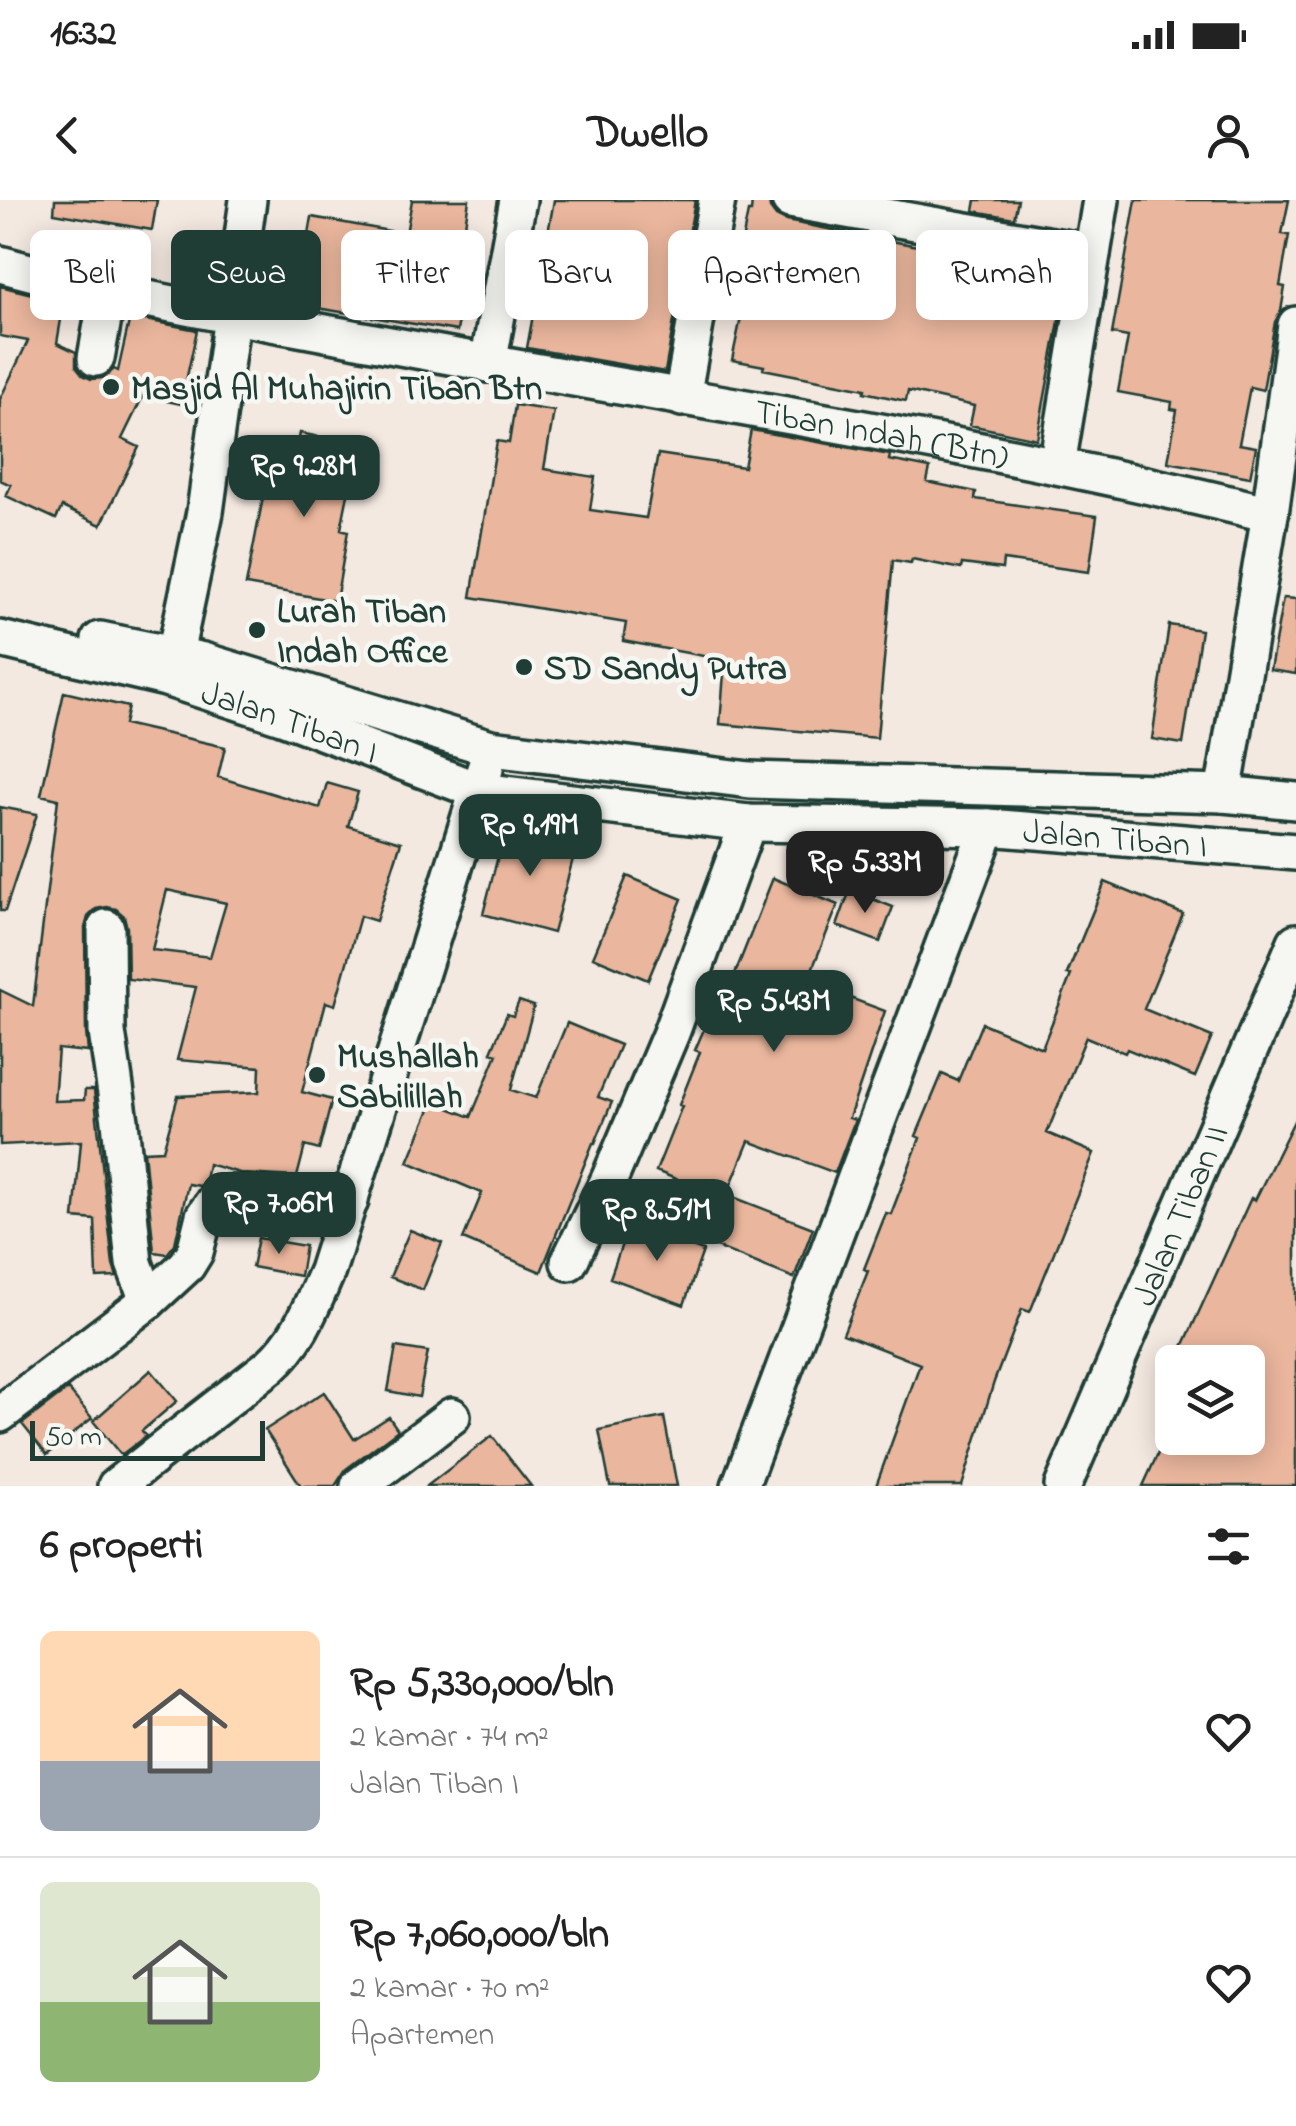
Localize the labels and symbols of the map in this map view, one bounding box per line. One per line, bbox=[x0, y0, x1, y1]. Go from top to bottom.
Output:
place label: Masjid Al Muhajirin Tiban Btn bbox=[131, 365, 542, 416]
marker: Masjid Al Muhajirin Tiban Btn bbox=[100, 376, 122, 398]
street label: Tiban Indah (Btn) bbox=[750, 388, 1012, 485]
pin: Rp 9.28M bbox=[201, 435, 407, 520]
place label: Lurah Tiban Indah Office bbox=[277, 588, 449, 679]
marker: Lurah Tiban Indah Office bbox=[246, 619, 268, 641]
place label: SD Sandy Putra bbox=[544, 645, 787, 697]
marker: SD Sandy Putra bbox=[513, 656, 535, 678]
street label: Jalan Tiban I bbox=[194, 669, 385, 779]
pin: Rp 9.19M bbox=[427, 794, 633, 879]
street label: Jalan Tiban I bbox=[1021, 808, 1209, 874]
pin: Rp 5.33M bbox=[762, 831, 968, 916]
pin: Rp 5.43M bbox=[671, 970, 877, 1055]
place label: Mushallah Sabilillah bbox=[337, 1033, 479, 1124]
marker: Mushallah Sabilillah bbox=[306, 1064, 328, 1086]
street label: Jalan Tiban II bbox=[1121, 1117, 1244, 1315]
pin: Rp 7.06M bbox=[176, 1172, 382, 1257]
pin: Rp 8.51M bbox=[554, 1179, 760, 1264]
scale bar bbox=[30, 1416, 265, 1460]

